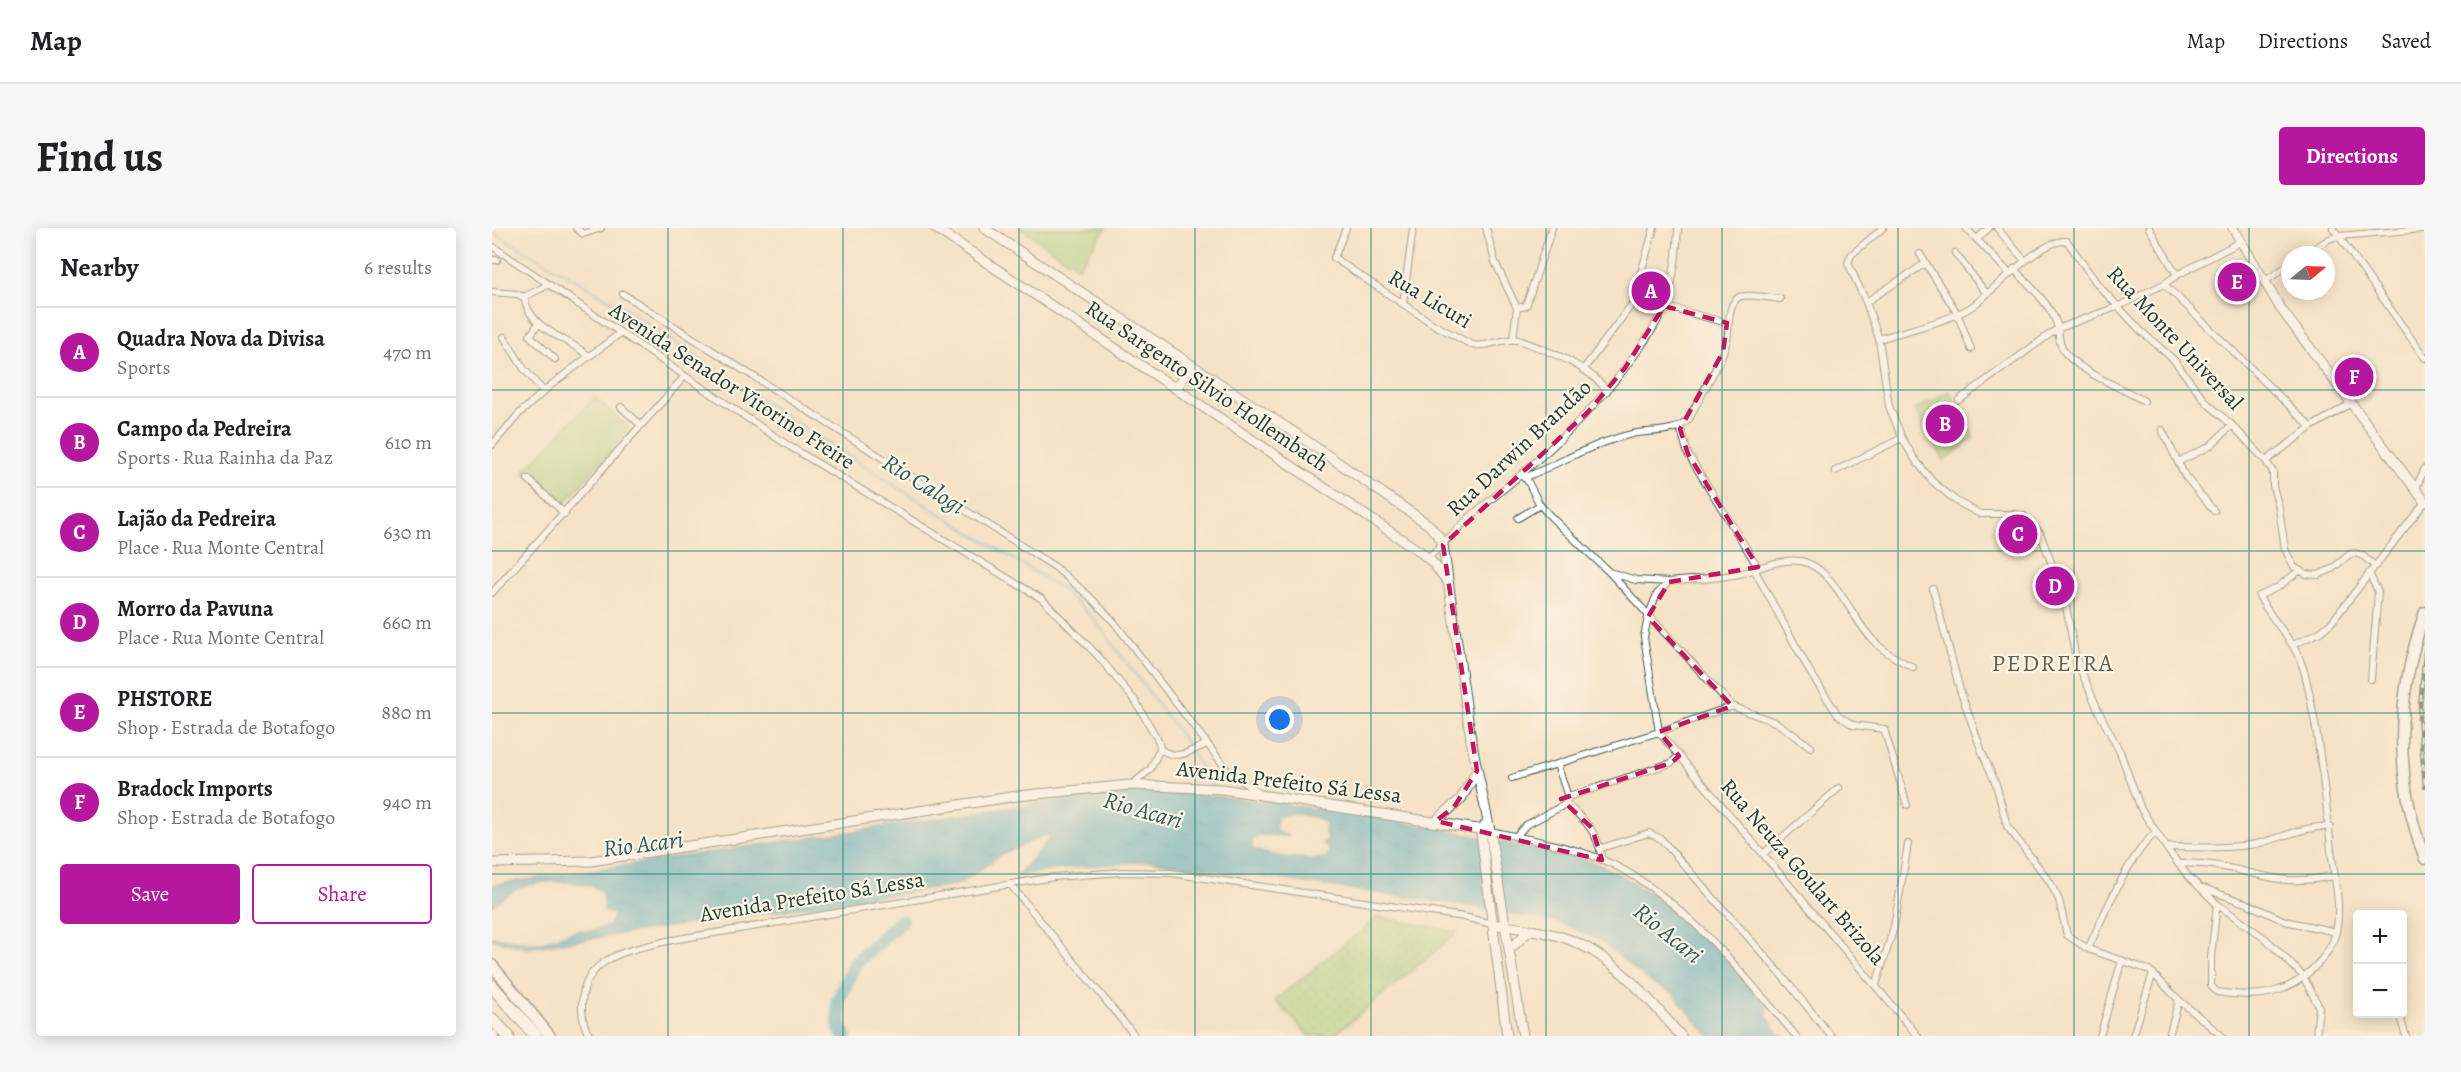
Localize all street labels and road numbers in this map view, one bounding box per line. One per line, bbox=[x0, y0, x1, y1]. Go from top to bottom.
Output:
street label: Rua Monte Universal bbox=[2100, 259, 2250, 417]
street label: Rua Licuri bbox=[1383, 262, 1477, 336]
street label: Rua Sargento Silvio Hollembach bbox=[1079, 293, 1335, 479]
street label: Avenida Senador Vitorino Freire bbox=[602, 295, 861, 477]
street label: Rua Darwin Brandão bbox=[1440, 373, 1598, 523]
street label: Avenida Prefeito Sá Lessa bbox=[1174, 753, 1404, 811]
street label: Rua Neuza Goulart Brizola bbox=[1714, 772, 1893, 972]
street label: Avenida Prefeito Sá Lessa bbox=[697, 864, 927, 930]

